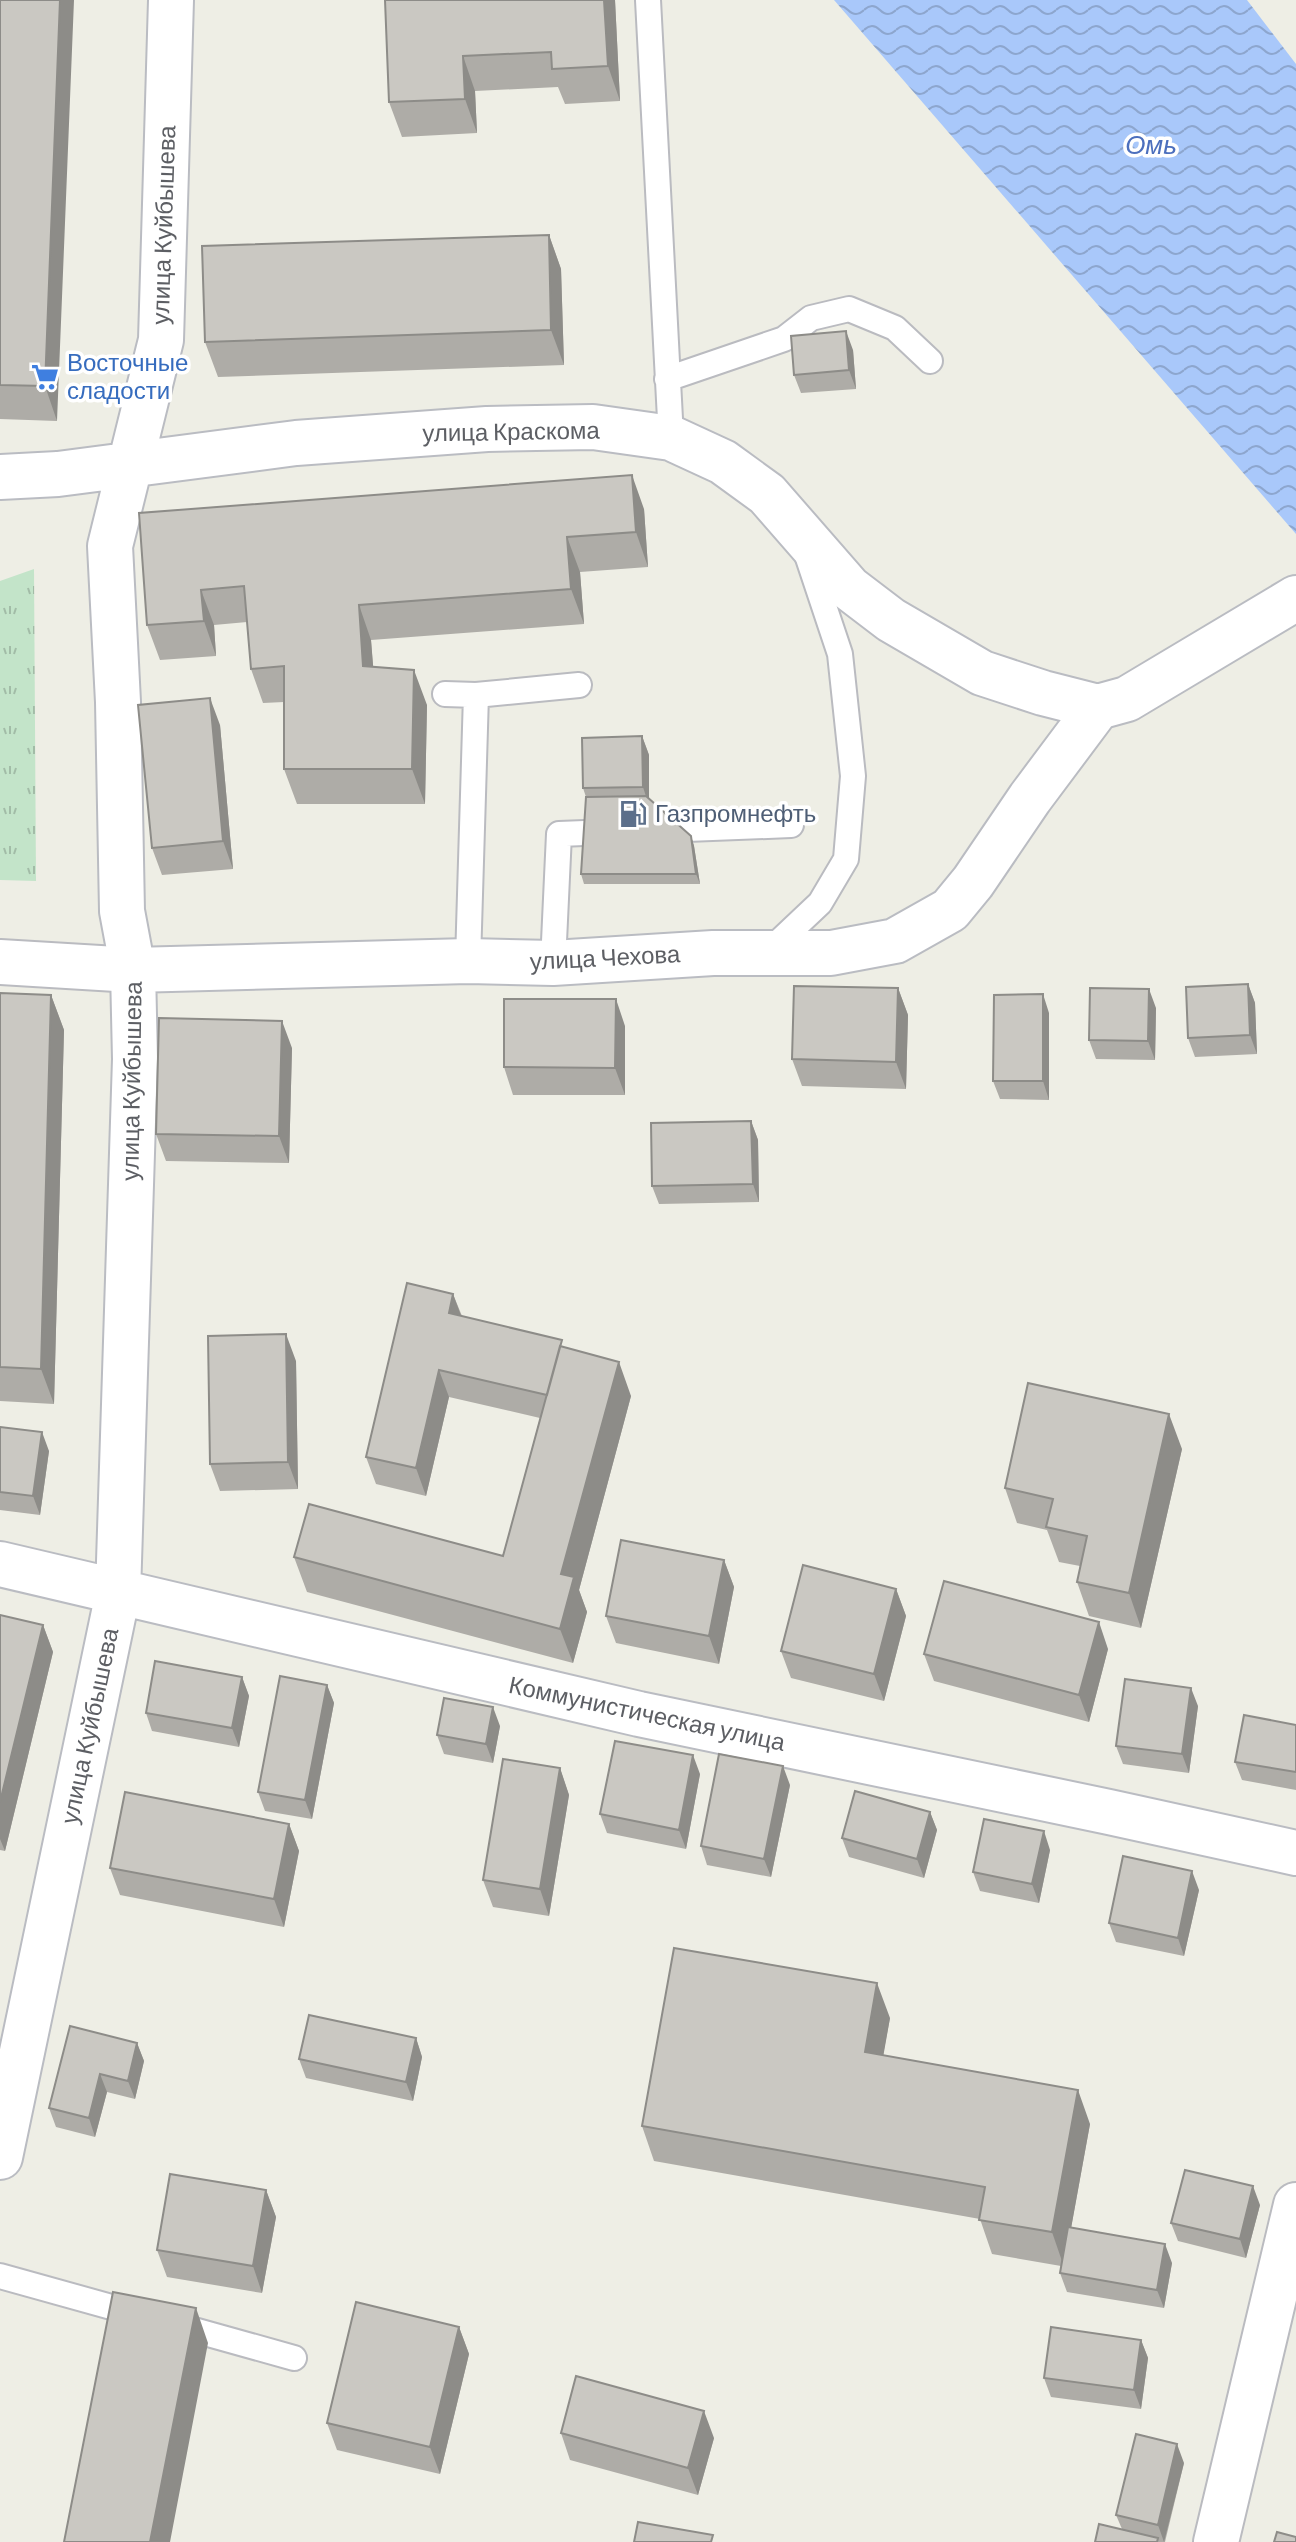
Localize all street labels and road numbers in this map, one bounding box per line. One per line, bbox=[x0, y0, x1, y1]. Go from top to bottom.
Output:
street label: улица Куйбышева bbox=[145, 124, 180, 325]
street label: улица Краскома bbox=[422, 414, 601, 447]
street label: улица Чехова bbox=[529, 938, 681, 975]
street label: улица Куйбышева bbox=[114, 980, 147, 1181]
street label: улица Куйбышева bbox=[54, 1624, 124, 1826]
street label: Коммунистическая улица bbox=[507, 1669, 789, 1756]

